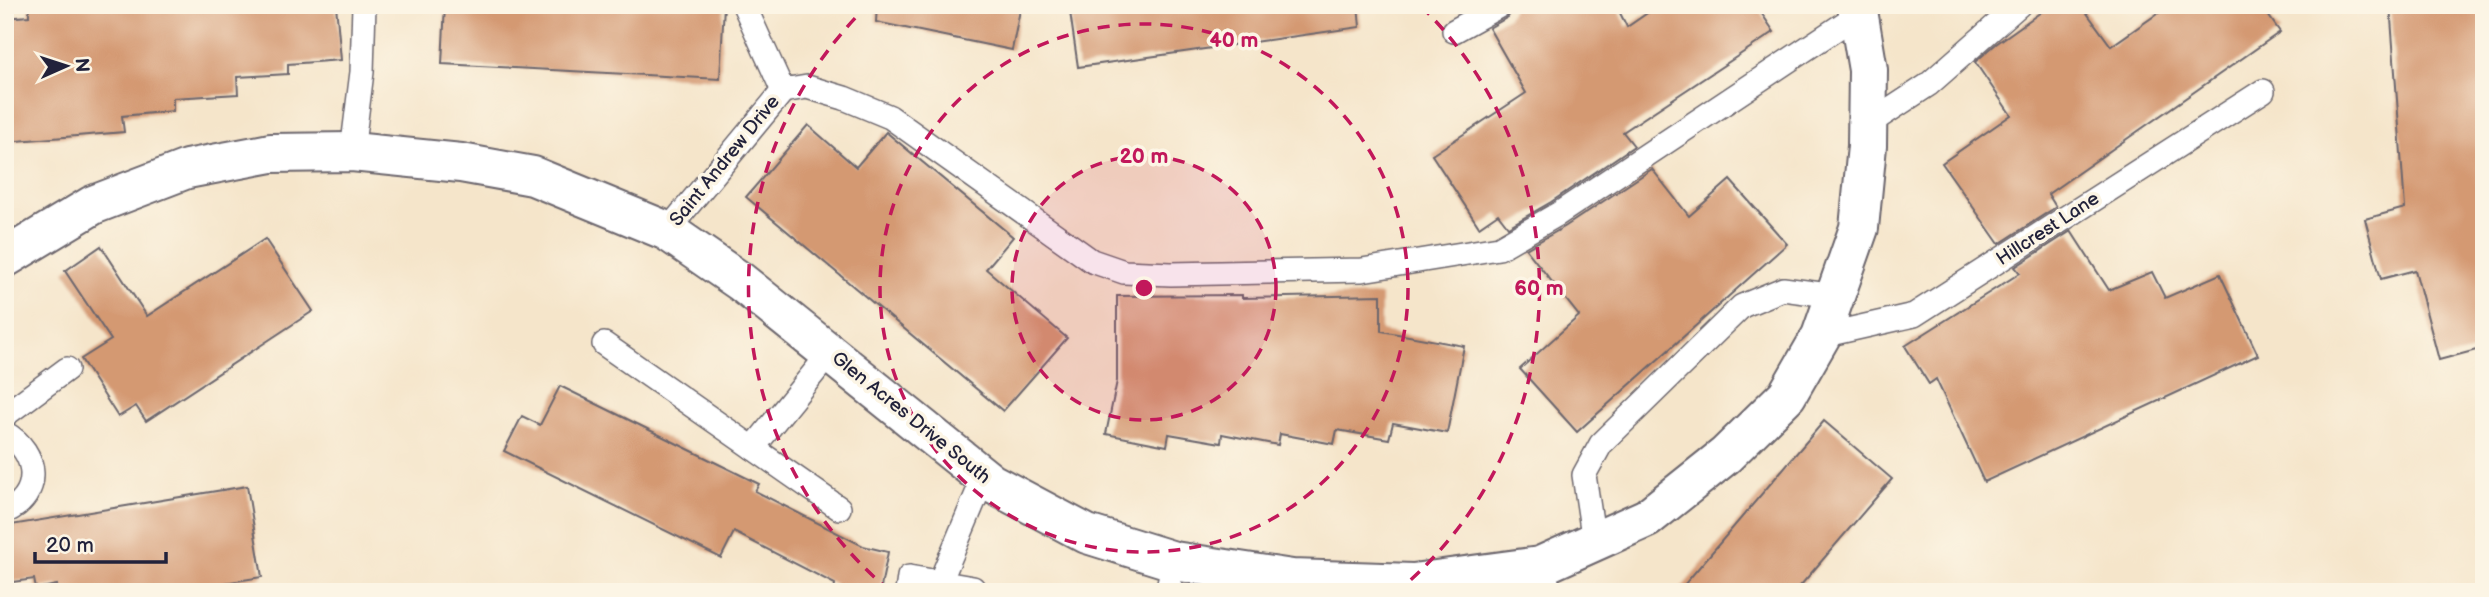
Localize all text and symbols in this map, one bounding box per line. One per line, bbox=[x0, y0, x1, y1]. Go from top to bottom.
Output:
text: 40 m bbox=[1209, 28, 1259, 53]
north arrow bbox=[32, 32, 102, 102]
text: N bbox=[70, 57, 93, 73]
street label: Saint Andrew Drive bbox=[665, 91, 785, 231]
text: 20 m bbox=[1120, 144, 1168, 169]
street label: Hillcrest Lane bbox=[1992, 187, 2104, 271]
centre of rings bbox=[1132, 276, 1156, 300]
text: 60 m bbox=[1514, 276, 1564, 301]
street label: Glen Acres Drive South bbox=[827, 347, 995, 489]
scale bar bbox=[35, 520, 166, 564]
text: 20 m bbox=[46, 533, 94, 558]

